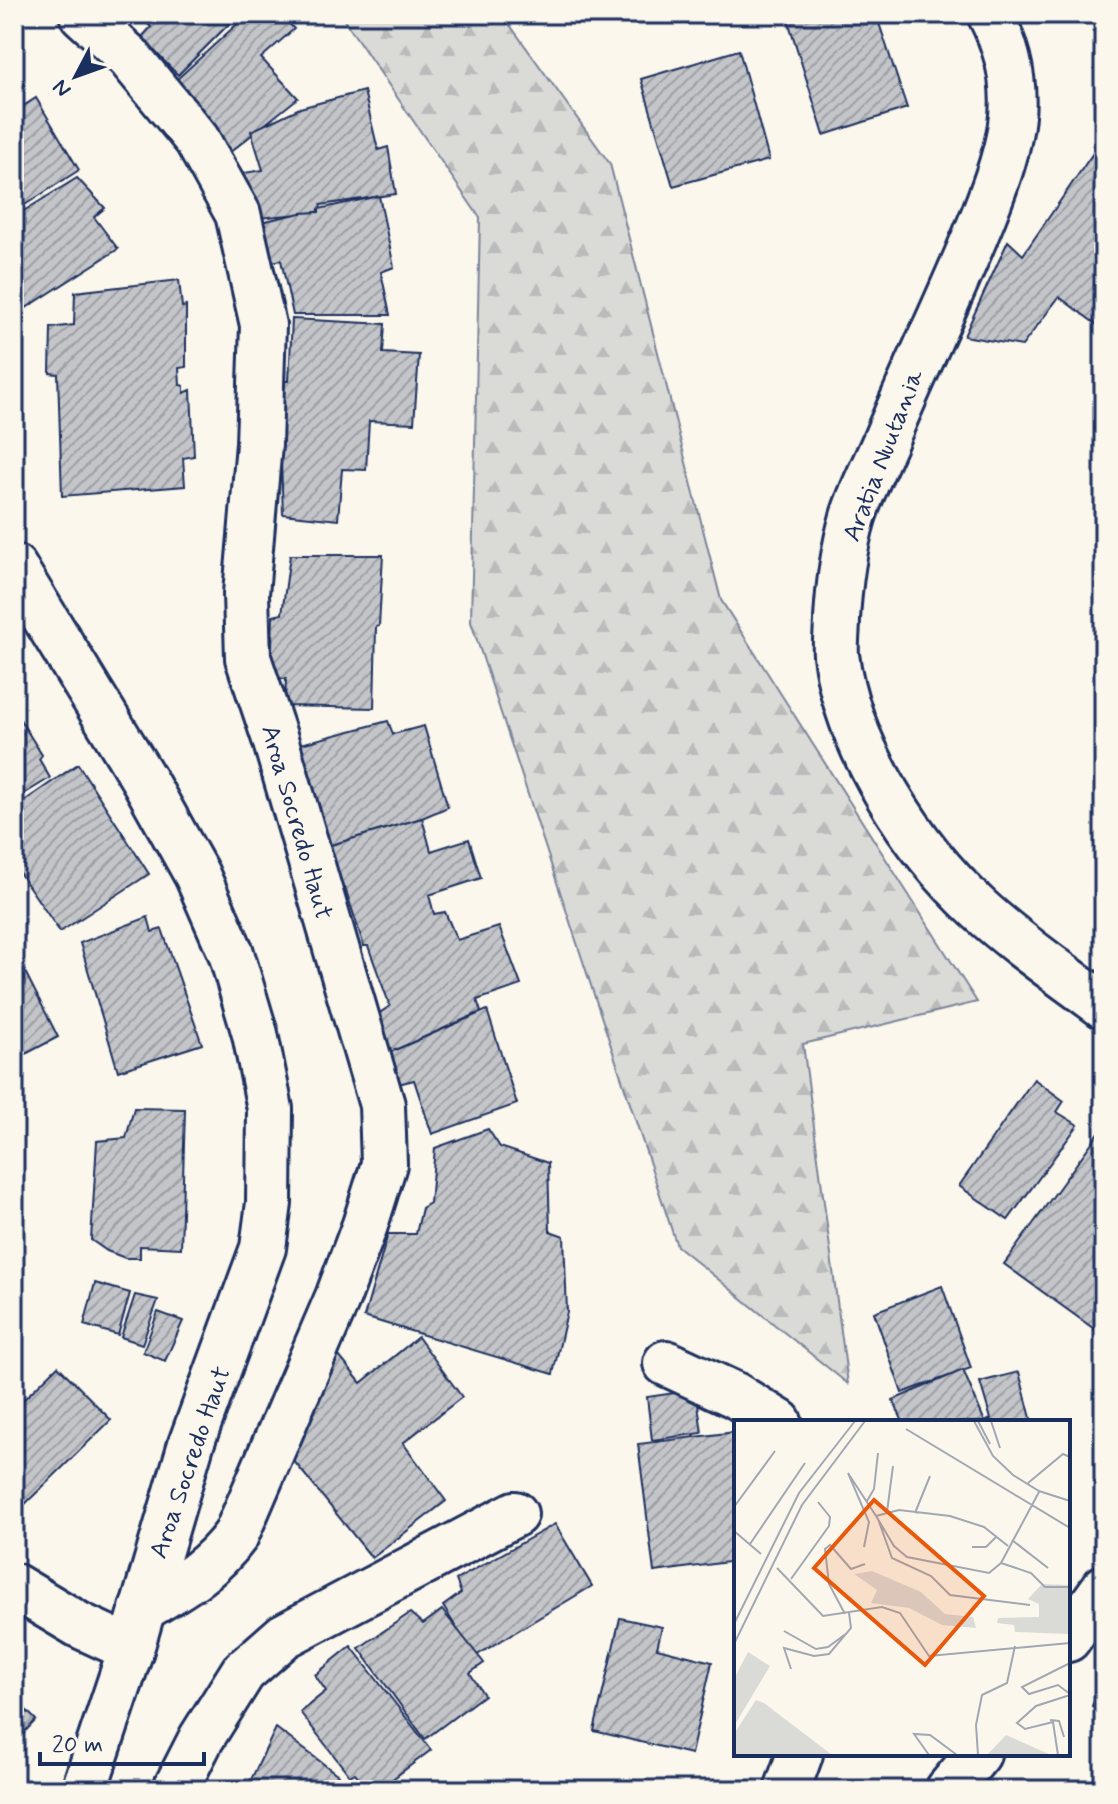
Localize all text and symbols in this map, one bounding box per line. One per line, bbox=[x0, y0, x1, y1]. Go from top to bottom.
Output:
north arrow bbox=[36, 36, 116, 116]
text: N bbox=[47, 73, 78, 103]
street label: Aratia Nuutania bbox=[835, 364, 932, 547]
street label: Aroa Socredo Haut bbox=[252, 721, 340, 924]
street label: Aroa Socredo Haut bbox=[142, 1362, 240, 1563]
inset map bbox=[734, 1420, 1070, 1756]
scale bar bbox=[40, 1716, 204, 1766]
text: 20 m bbox=[52, 1730, 103, 1761]

